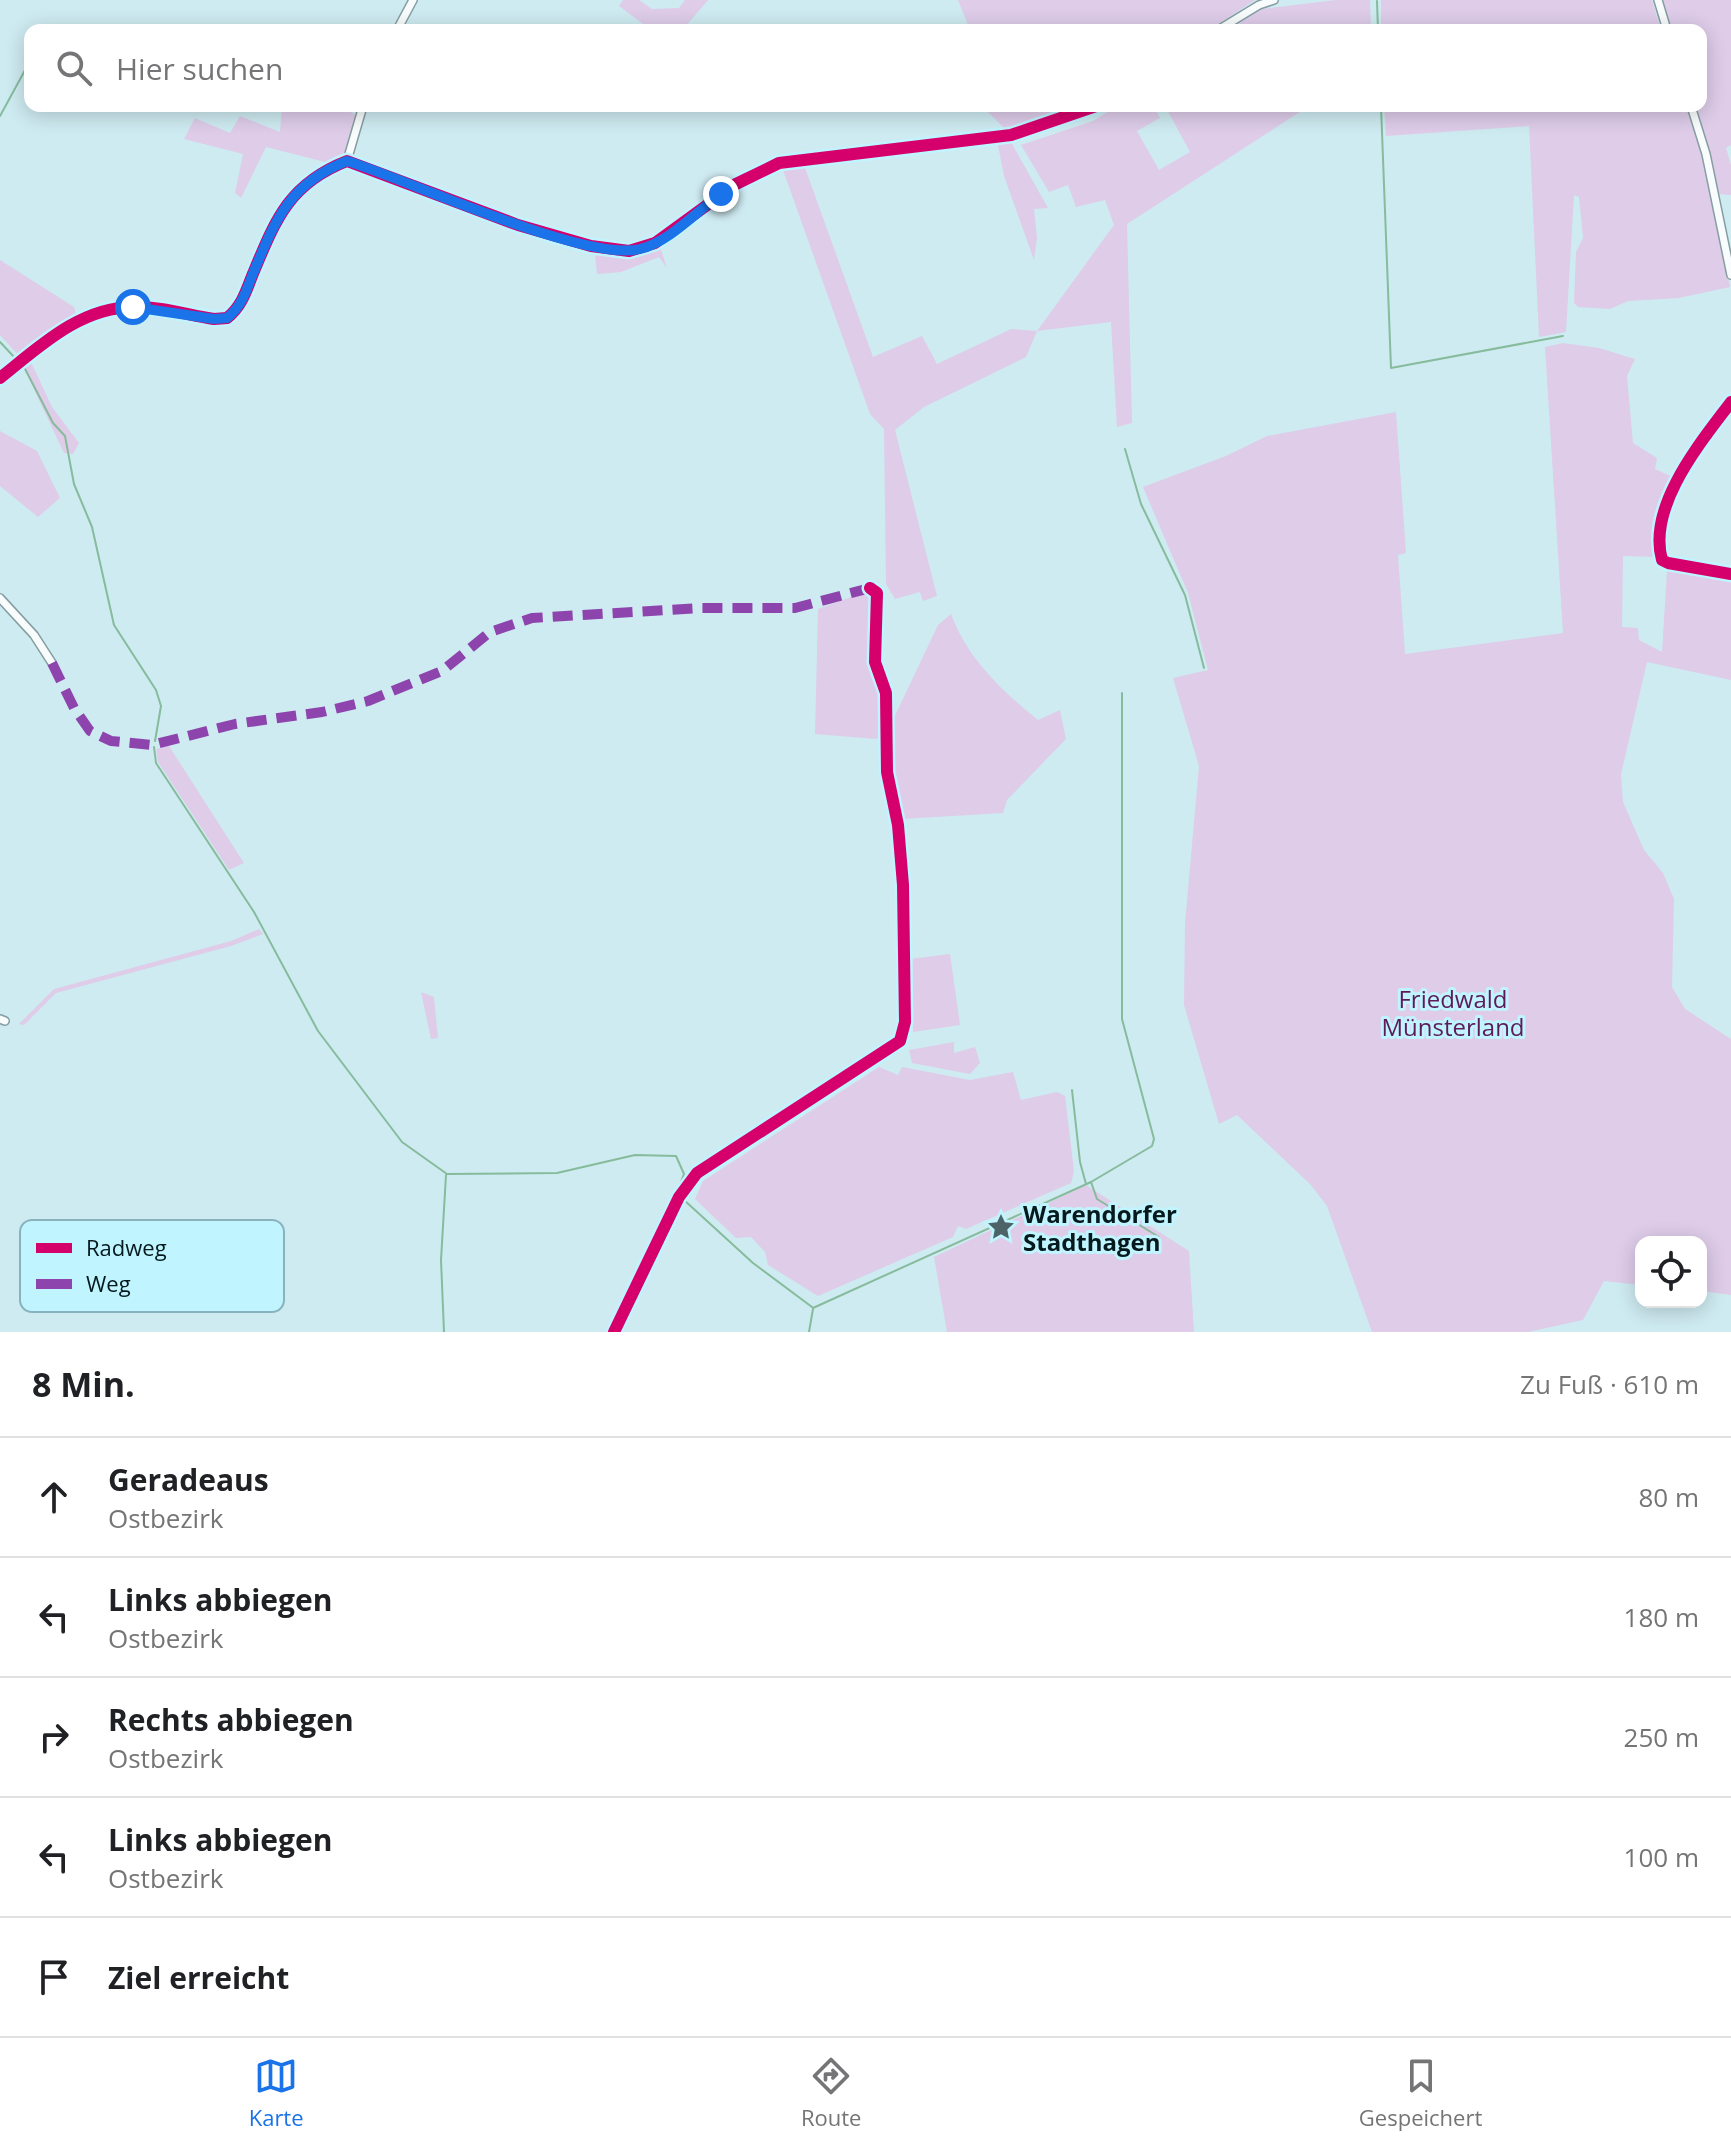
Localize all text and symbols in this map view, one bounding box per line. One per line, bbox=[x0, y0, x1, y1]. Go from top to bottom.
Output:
search box bbox=[24, 24, 1707, 112]
icon: search bbox=[52, 46, 96, 90]
text: Hier suchen bbox=[116, 48, 283, 89]
route end bbox=[703, 176, 739, 212]
route start bbox=[115, 289, 151, 325]
park label: Friedwald Münsterland bbox=[1381, 982, 1525, 1043]
place label: Warendorfer Stadthagen bbox=[1023, 1197, 1177, 1258]
place icon: Warendorfer Stadthagen bbox=[986, 1212, 1016, 1242]
legend bbox=[20, 1220, 284, 1312]
text: Radweg bbox=[86, 1232, 167, 1262]
map controls bbox=[1635, 1236, 1707, 1308]
button: locate bbox=[1635, 1236, 1707, 1308]
text: Weg bbox=[86, 1268, 131, 1298]
text: 8 Min. bbox=[32, 1361, 135, 1407]
text: Zu Fuß · 610 m bbox=[1520, 1366, 1699, 1402]
text: Geradeaus bbox=[108, 1459, 269, 1500]
icon: ahead bbox=[32, 1475, 76, 1519]
text: 80 m bbox=[1638, 1479, 1699, 1515]
text: Ostbezirk bbox=[108, 1500, 223, 1536]
text: Links abbiegen bbox=[108, 1579, 333, 1620]
icon: left bbox=[32, 1595, 76, 1639]
text: 180 m bbox=[1624, 1599, 1699, 1635]
text: Ostbezirk bbox=[108, 1620, 223, 1656]
text: Rechts abbiegen bbox=[108, 1699, 354, 1740]
icon: right bbox=[32, 1715, 76, 1759]
text: 250 m bbox=[1624, 1719, 1699, 1755]
text: Ostbezirk bbox=[108, 1740, 223, 1776]
text: Links abbiegen bbox=[108, 1819, 333, 1860]
icon: left bbox=[32, 1835, 76, 1879]
text: 100 m bbox=[1624, 1839, 1699, 1875]
text: Ostbezirk bbox=[108, 1860, 223, 1896]
icon: arrive bbox=[32, 1955, 76, 1999]
text: Ziel erreicht bbox=[108, 1957, 289, 1998]
tab: Karte bbox=[249, 2054, 304, 2132]
tab: Route bbox=[801, 2054, 861, 2132]
tab: Gespeichert bbox=[1359, 2054, 1482, 2132]

